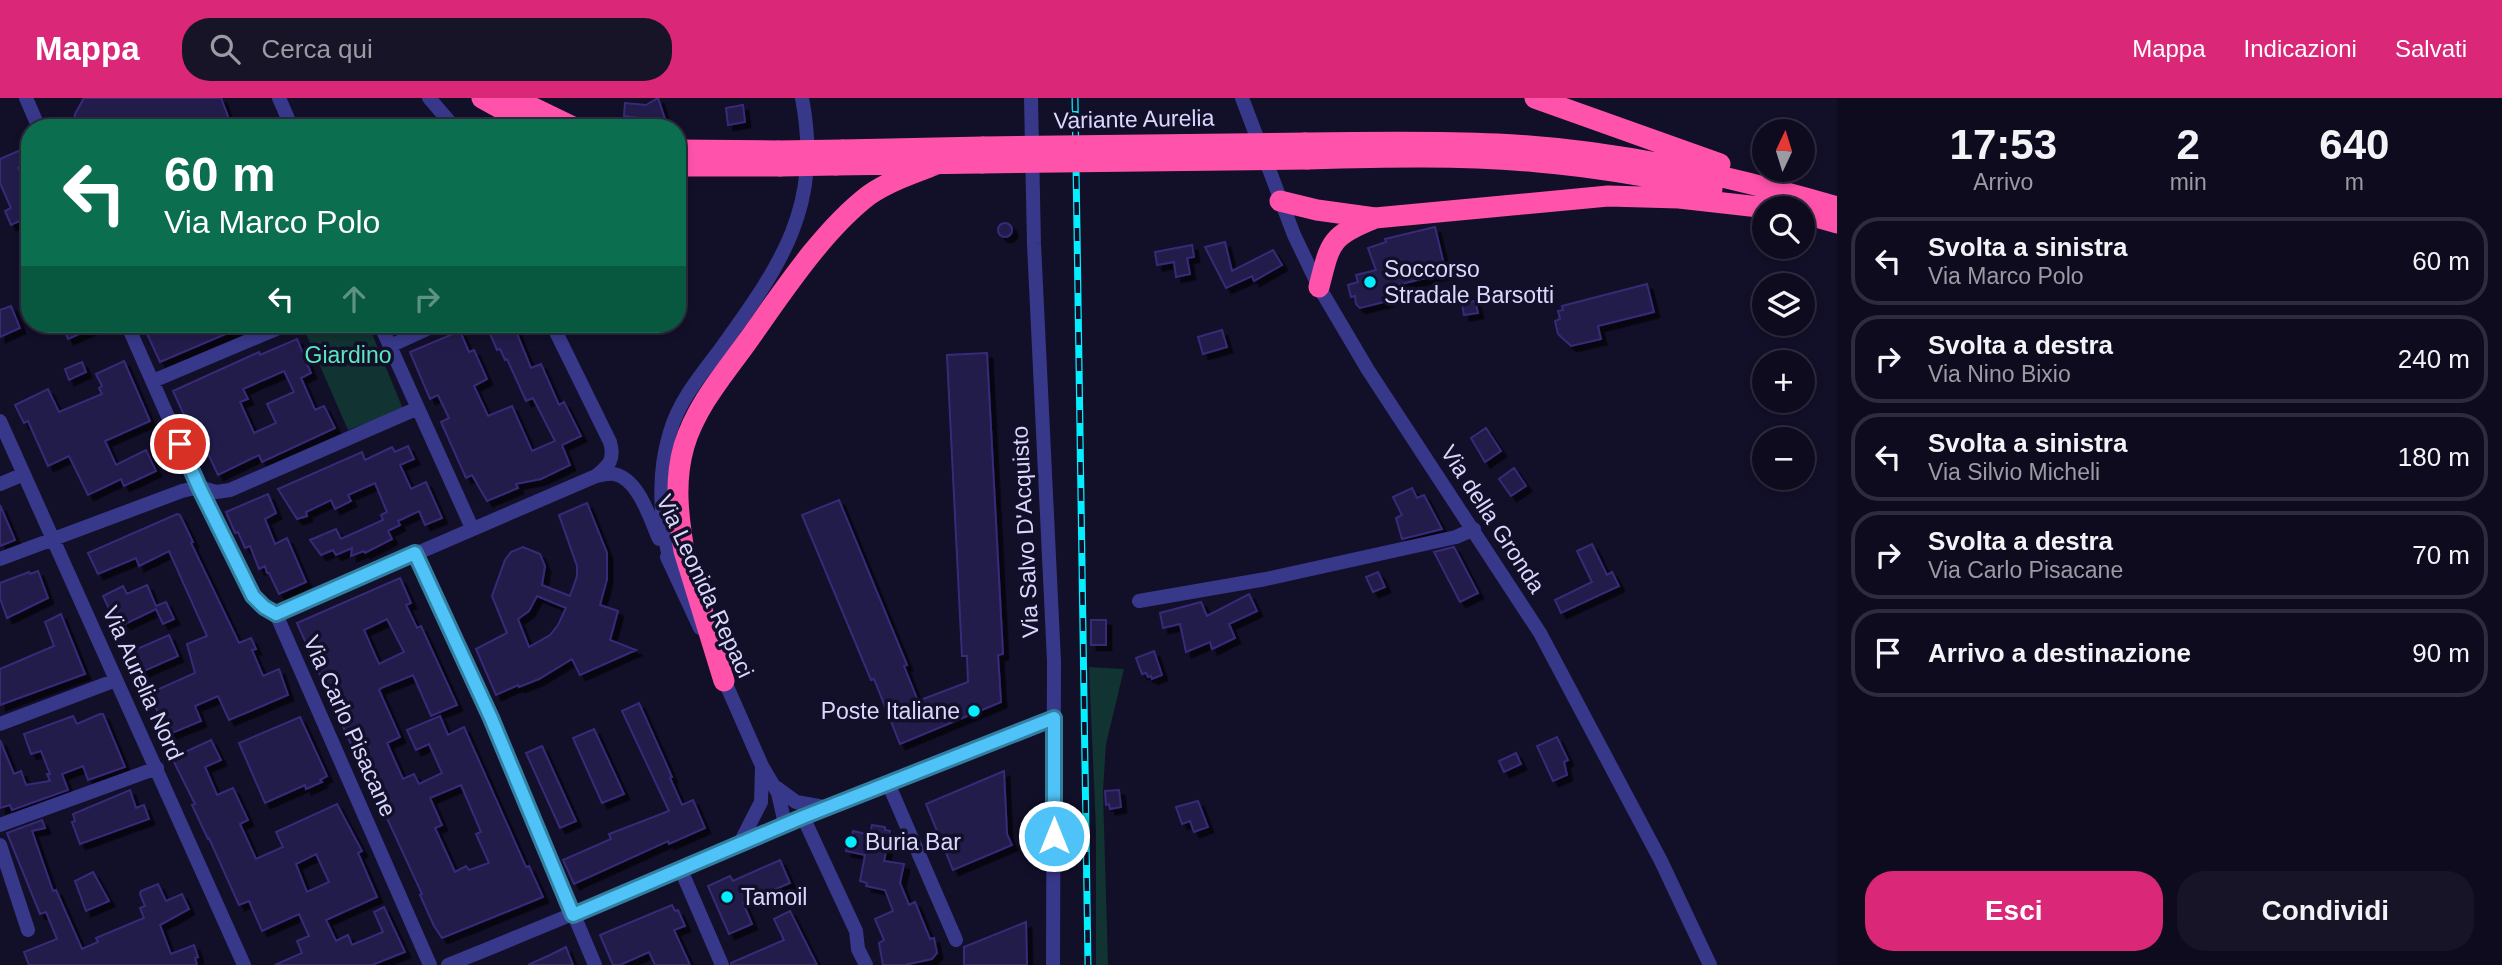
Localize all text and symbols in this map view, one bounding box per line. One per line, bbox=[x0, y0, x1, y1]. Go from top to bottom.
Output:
search box bbox=[182, 18, 672, 81]
text: Mappa bbox=[35, 30, 140, 67]
icon: search bbox=[206, 30, 244, 68]
text: Cerca qui bbox=[262, 34, 373, 64]
text: Mappa bbox=[2132, 35, 2206, 62]
text: Indicazioni bbox=[2244, 35, 2357, 62]
text: Salvati bbox=[2395, 35, 2467, 62]
street label: Variante Aurelia bbox=[1053, 105, 1215, 133]
north arrow bbox=[1752, 119, 1815, 182]
map controls bbox=[1752, 119, 1815, 490]
text: 17:53 bbox=[1950, 121, 2057, 168]
text: 2 bbox=[2176, 121, 2200, 168]
text: 640 bbox=[2319, 121, 2389, 168]
icon: left bbox=[49, 147, 140, 238]
text: 60 m bbox=[164, 147, 276, 201]
text: Arrivo bbox=[1973, 169, 2033, 195]
text: min bbox=[2170, 169, 2207, 195]
text: m bbox=[2345, 169, 2364, 195]
button: search bbox=[1752, 196, 1815, 259]
text: Via Marco Polo bbox=[164, 204, 380, 240]
text: Svolta a sinistra bbox=[1928, 232, 2127, 262]
icon: left bbox=[1869, 242, 1907, 280]
text: 60 m bbox=[2412, 246, 2470, 276]
place label: Soccorso Stradale Barsotti bbox=[1384, 256, 1554, 308]
text: Via Marco Polo bbox=[1928, 263, 2084, 289]
button: layers bbox=[1752, 273, 1815, 336]
marker: Soccorso Stradale Barsotti bbox=[1362, 274, 1378, 290]
icon: left bbox=[262, 280, 300, 318]
icon: ahead bbox=[335, 280, 373, 318]
icon: right bbox=[408, 280, 446, 318]
text: Svolta a destra bbox=[1928, 330, 2113, 360]
icon: right bbox=[1869, 340, 1907, 378]
park label: Giardino bbox=[305, 342, 391, 368]
text: 240 m bbox=[2398, 344, 2470, 374]
button: + bbox=[1752, 350, 1815, 413]
text: Via Nino Bixio bbox=[1928, 361, 2071, 387]
pin bbox=[150, 414, 210, 474]
icon: arrive bbox=[161, 425, 199, 463]
street label: Via Salvo D'Acquisto bbox=[1006, 425, 1044, 639]
button: − bbox=[1752, 427, 1815, 490]
text: Svolta a sinistra bbox=[1928, 428, 2127, 458]
icon: left bbox=[1869, 438, 1907, 476]
street label: Via della Gronda bbox=[1436, 440, 1551, 598]
text: 180 m bbox=[2398, 442, 2470, 472]
text: Via Silvio Micheli bbox=[1928, 459, 2100, 485]
street label: Via Leonida Repaci bbox=[651, 490, 759, 682]
text: Svolta a destra bbox=[1928, 526, 2113, 556]
icon: right bbox=[1869, 536, 1907, 574]
text: 70 m bbox=[2412, 540, 2470, 570]
text: Via Carlo Pisacane bbox=[1928, 557, 2123, 583]
street label: Via Aurelia Nord bbox=[97, 602, 189, 764]
street label: Via Carlo Pisacane bbox=[298, 632, 402, 820]
icon: arrive bbox=[1869, 634, 1907, 672]
text: Arrivo a destinazione bbox=[1928, 638, 2191, 668]
text: 90 m bbox=[2412, 638, 2470, 668]
place label: Poste Italiane bbox=[821, 698, 960, 724]
marker: Poste Italiane bbox=[966, 703, 982, 719]
position arrow bbox=[1017, 799, 1091, 873]
place label: Buria Bar bbox=[865, 829, 961, 855]
marker: Buria Bar bbox=[843, 834, 859, 850]
button: Esci bbox=[1865, 871, 2163, 951]
button: Condividi bbox=[2177, 871, 2474, 951]
place label: Tamoil bbox=[741, 884, 807, 910]
marker: Tamoil bbox=[719, 889, 735, 905]

